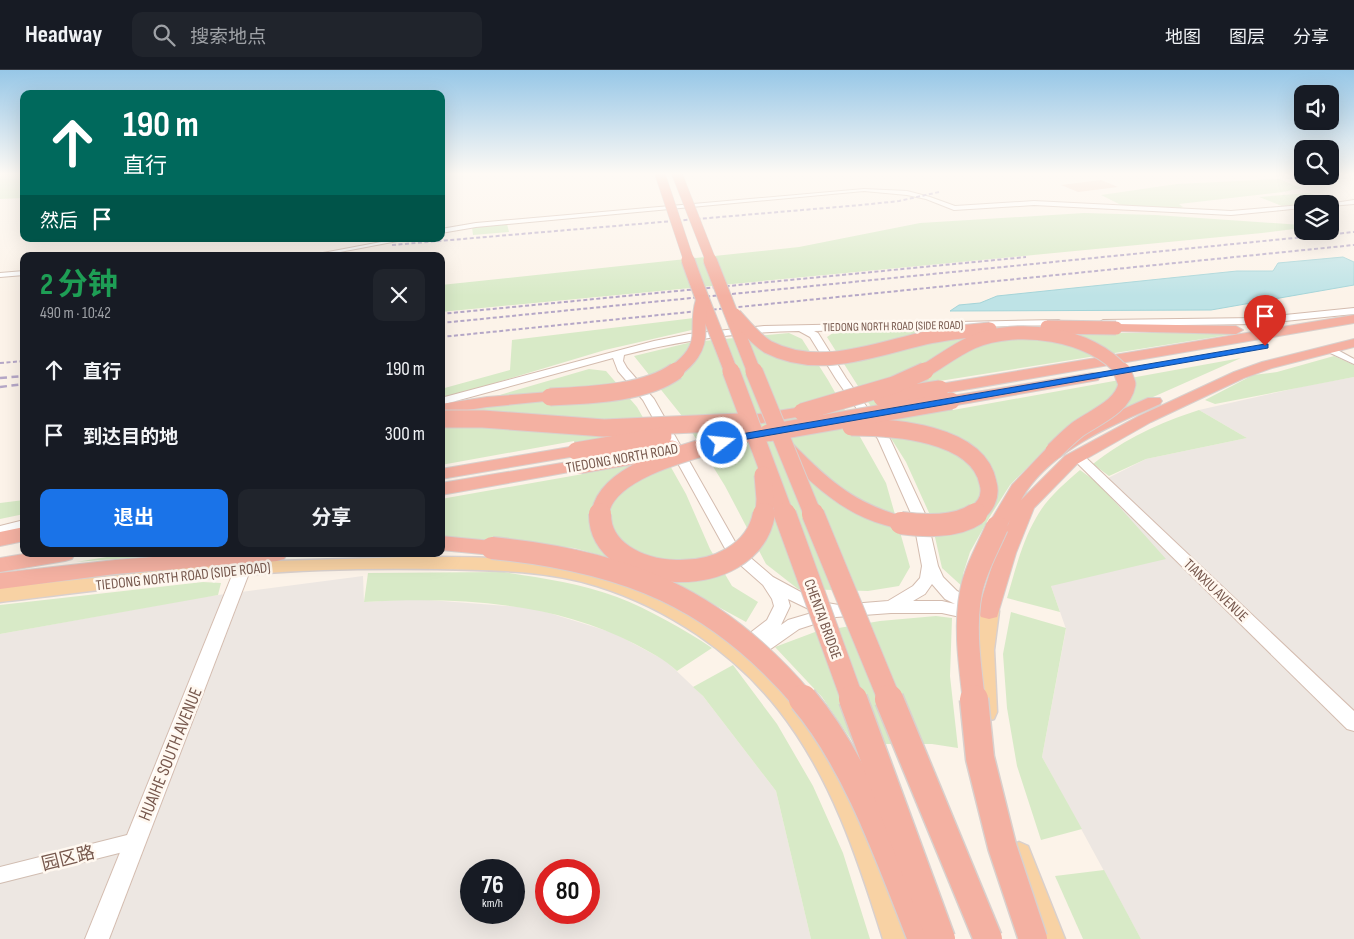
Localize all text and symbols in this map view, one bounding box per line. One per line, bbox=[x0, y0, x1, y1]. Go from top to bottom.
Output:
search box bbox=[132, 12, 482, 57]
text: Headway bbox=[25, 20, 102, 49]
icon: search bbox=[150, 21, 178, 49]
text: 搜索地点 bbox=[190, 26, 266, 49]
text: 地图 bbox=[1165, 27, 1201, 48]
text: 图层 bbox=[1229, 27, 1265, 48]
text: 分享 bbox=[1293, 27, 1329, 48]
map controls bbox=[1294, 85, 1339, 240]
button: sound bbox=[1294, 85, 1339, 130]
text: 190 m bbox=[123, 104, 199, 147]
icon: ahead bbox=[40, 110, 105, 175]
button: search bbox=[1294, 140, 1339, 185]
text: 直行 bbox=[123, 153, 167, 180]
button: layers bbox=[1294, 195, 1339, 240]
icon: arrive bbox=[88, 205, 116, 233]
text: 然后 bbox=[40, 210, 78, 233]
text: 2 分钟 bbox=[40, 267, 118, 303]
button: close bbox=[373, 269, 425, 321]
pin bbox=[1244, 295, 1286, 346]
icon: arrive bbox=[1251, 302, 1279, 330]
text: 490 m · 10:42 bbox=[40, 304, 111, 323]
street label: TIEDONG NORTH ROAD (SIDE ROAD) bbox=[823, 318, 963, 335]
icon: ahead bbox=[40, 356, 68, 384]
text: 190 m bbox=[386, 358, 425, 381]
text: 直行 bbox=[83, 361, 121, 384]
position arrow bbox=[695, 416, 747, 468]
icon: arrive bbox=[40, 421, 68, 449]
text: 300 m bbox=[385, 423, 425, 446]
text: 到达目的地 bbox=[83, 426, 178, 449]
street label: TIEDONG NORTH ROAD bbox=[565, 439, 680, 478]
button: 退出 bbox=[40, 489, 228, 547]
button: 分享 bbox=[238, 489, 425, 547]
street label: TIANXIU AVENUE bbox=[1179, 555, 1252, 626]
street label: TIEDONG NORTH ROAD (SIDE ROAD) bbox=[95, 558, 271, 595]
street label: CHENTAI BRIDGE bbox=[799, 577, 846, 662]
street label: HUAIHE SOUTH AVENUE bbox=[134, 685, 207, 824]
street label: 园区路 bbox=[39, 842, 97, 875]
speed limit sign: 80 bbox=[535, 859, 600, 924]
text: 76 bbox=[481, 870, 504, 901]
text: km/h bbox=[482, 896, 503, 911]

